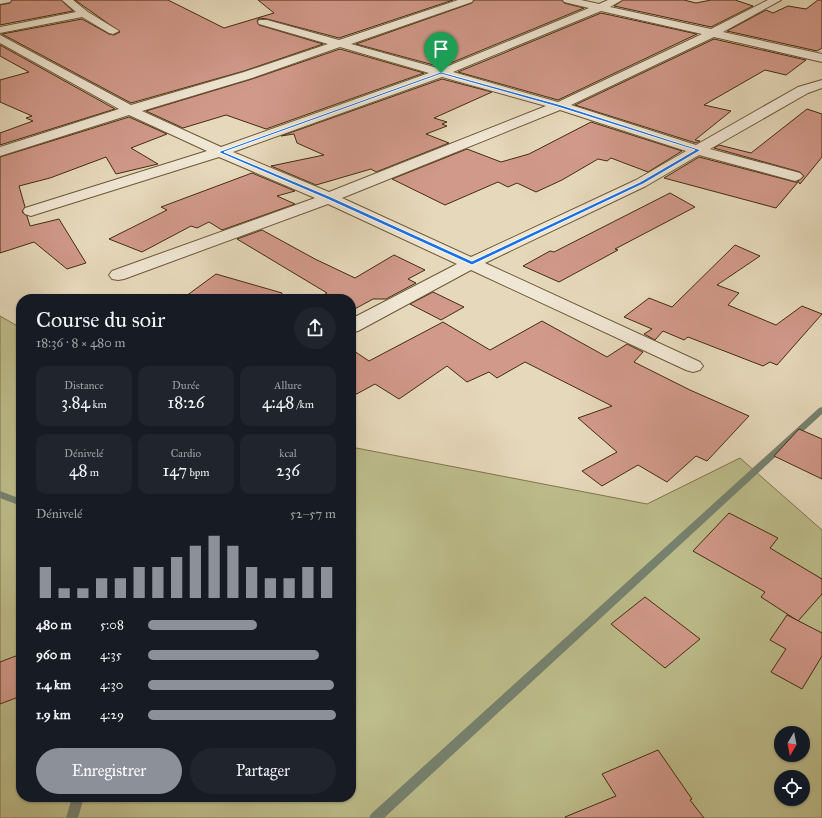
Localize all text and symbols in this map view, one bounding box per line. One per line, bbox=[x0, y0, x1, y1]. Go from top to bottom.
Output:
pin bbox=[424, 32, 458, 73]
icon: arrive bbox=[430, 38, 452, 60]
text: Course du soir bbox=[36, 306, 165, 333]
button: share bbox=[294, 307, 336, 349]
text: 18:36 · 8 × 480 m bbox=[36, 335, 126, 351]
text: Distance bbox=[64, 379, 104, 392]
text: Durée bbox=[172, 379, 200, 392]
text: Allure bbox=[274, 379, 302, 392]
text: 3.84 bbox=[61, 392, 90, 413]
text: 18:26 bbox=[167, 392, 205, 413]
text: 4:48 bbox=[262, 392, 294, 413]
text: km bbox=[90, 398, 107, 411]
text: /km bbox=[294, 398, 314, 411]
text: Dénivelé bbox=[64, 447, 104, 460]
text: Cardio bbox=[171, 447, 201, 460]
text: kcal bbox=[279, 447, 297, 460]
text: 48 bbox=[69, 460, 87, 481]
text: 147 bbox=[163, 460, 187, 481]
text: 236 bbox=[276, 460, 300, 481]
text: m bbox=[87, 466, 99, 479]
text: bpm bbox=[187, 466, 209, 479]
text: Dénivelé bbox=[36, 506, 83, 522]
text: 52–57 m bbox=[290, 506, 336, 522]
text: 480 m bbox=[36, 617, 71, 633]
text: 5:08 bbox=[100, 617, 124, 633]
text: 960 m bbox=[36, 647, 71, 663]
text: 4:35 bbox=[100, 647, 122, 663]
text: 1.4 km bbox=[36, 677, 71, 693]
text: 4:30 bbox=[100, 677, 123, 693]
text: 1.9 km bbox=[36, 707, 71, 723]
text: 4:29 bbox=[100, 707, 124, 723]
north arrow bbox=[774, 726, 810, 762]
map controls bbox=[774, 726, 810, 806]
button: Enregistrer bbox=[36, 748, 182, 794]
button: Partager bbox=[190, 748, 336, 794]
button: locate bbox=[774, 770, 810, 806]

